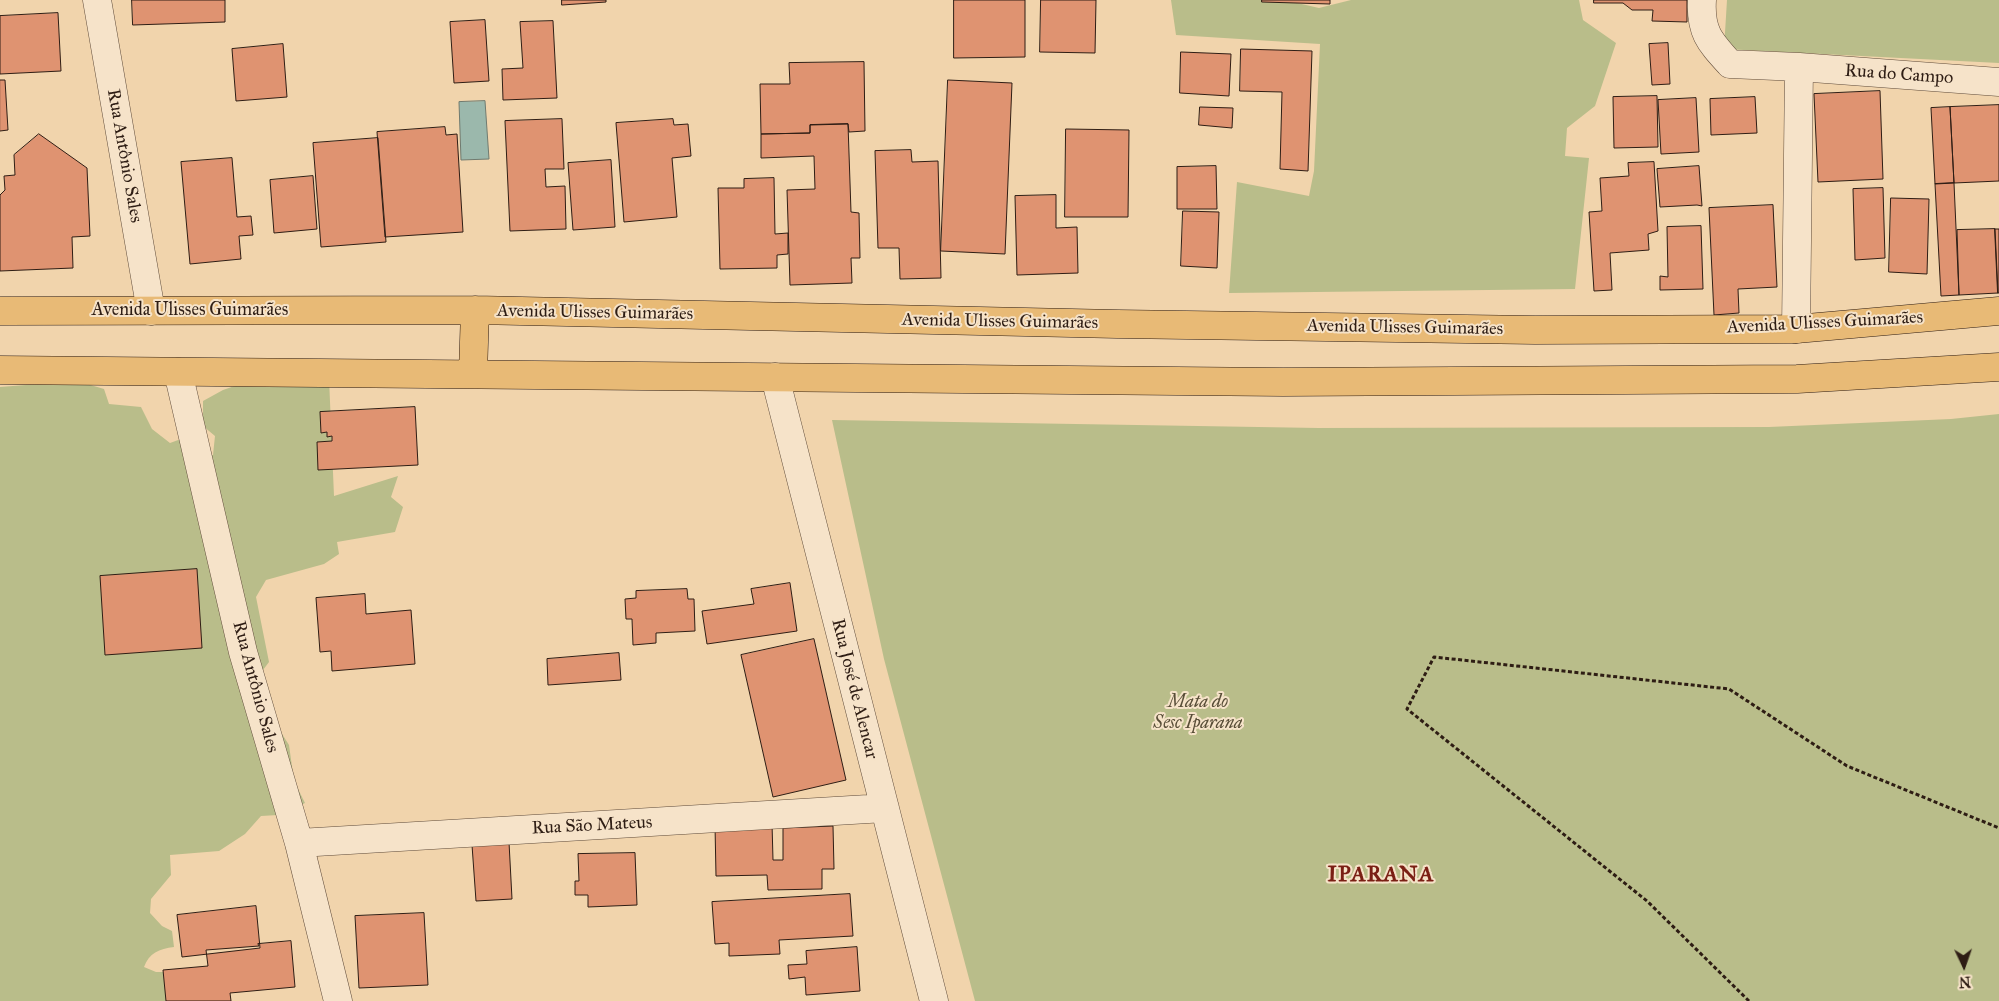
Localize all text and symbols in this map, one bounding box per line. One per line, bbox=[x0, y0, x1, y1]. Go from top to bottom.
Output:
street label: Rua do Campo bbox=[1844, 60, 1954, 90]
street label: Rua Antônio Sales bbox=[102, 87, 146, 225]
street label: Avenida Ulisses Guimarães bbox=[92, 300, 288, 322]
street label: Avenida Ulisses Guimarães bbox=[497, 300, 693, 326]
street label: Avenida Ulisses Guimarães bbox=[1726, 307, 1924, 339]
street label: Avenida Ulisses Guimarães bbox=[902, 309, 1098, 335]
street label: Avenida Ulisses Guimarães bbox=[1307, 315, 1503, 341]
street label: Rua José de Alencar bbox=[826, 616, 882, 762]
street label: Rua Antônio Sales bbox=[227, 619, 283, 755]
park label: Mata do Sesc Iparana bbox=[1153, 692, 1243, 734]
street label: Rua São Mateus bbox=[531, 812, 653, 840]
district label: IPARANA bbox=[1327, 863, 1435, 889]
north arrow bbox=[1939, 941, 1989, 991]
text: N bbox=[1958, 973, 1971, 990]

